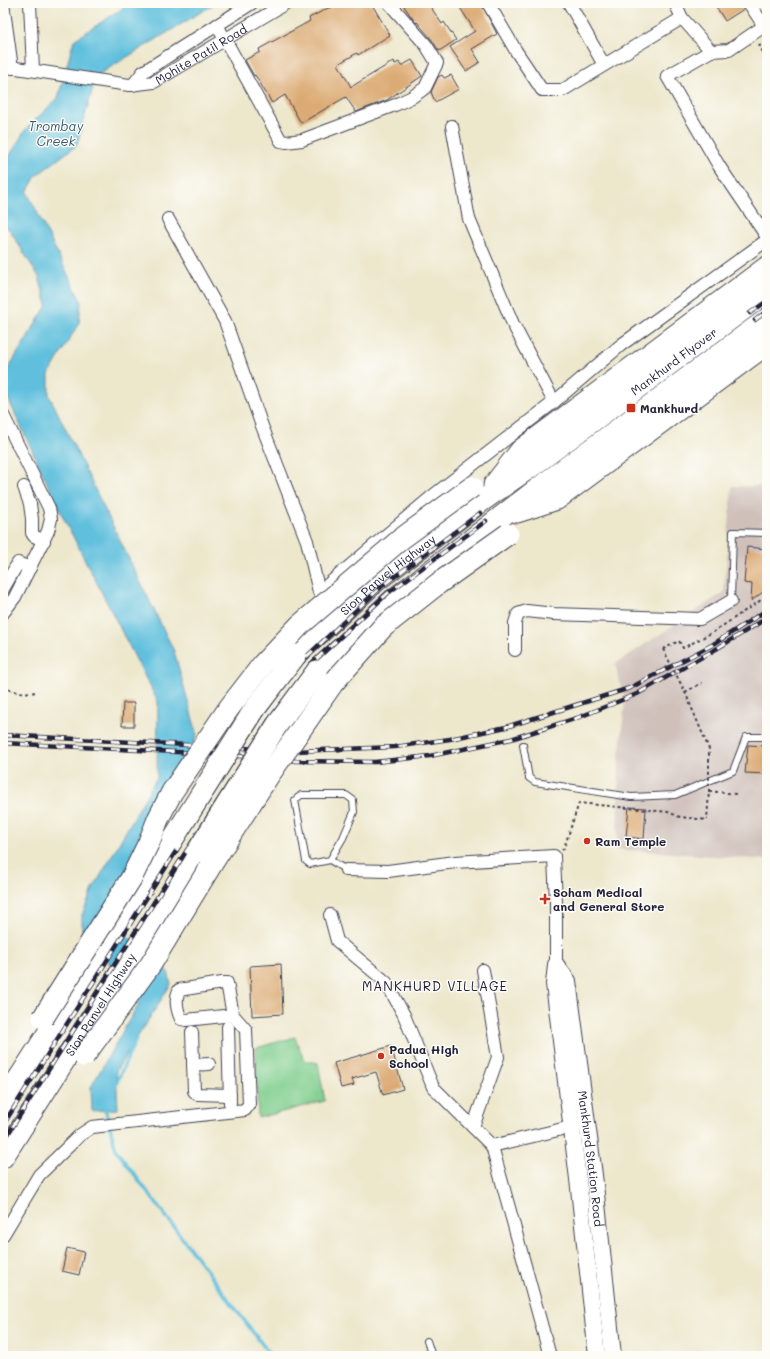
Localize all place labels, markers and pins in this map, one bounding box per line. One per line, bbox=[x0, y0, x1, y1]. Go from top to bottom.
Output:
place label: Mankhurd bbox=[640, 400, 699, 416]
marker: Mankhurd bbox=[625, 402, 637, 414]
place label: Ram Temple bbox=[595, 833, 666, 849]
marker: Ram Temple bbox=[582, 836, 592, 846]
place label: Soham Medical and General Store bbox=[553, 884, 664, 914]
marker: Soham Medical and General Store bbox=[540, 894, 550, 904]
place label: Padua High School bbox=[389, 1041, 459, 1071]
marker: Padua High School bbox=[376, 1051, 386, 1061]

